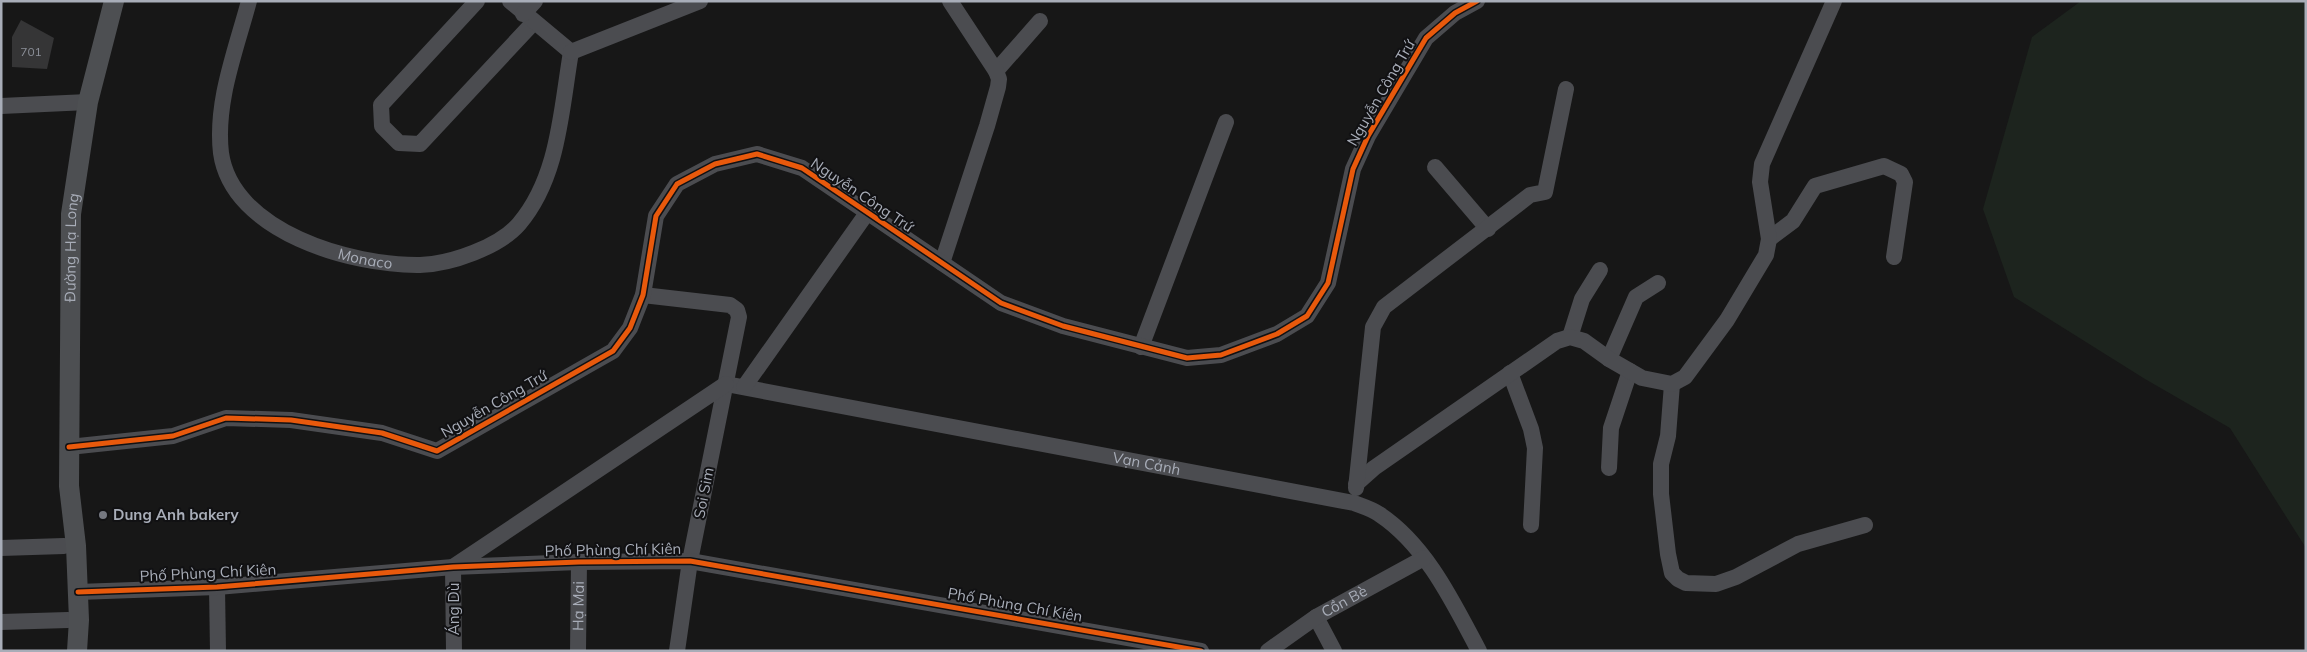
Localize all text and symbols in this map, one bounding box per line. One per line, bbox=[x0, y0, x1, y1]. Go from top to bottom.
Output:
street label: Nguyễn Công Trứ bbox=[1342, 35, 1419, 149]
house number: 701 bbox=[20, 44, 42, 59]
street label: Nguyễn Công Trứ bbox=[807, 153, 918, 237]
street label: Đường Hạ Long bbox=[60, 192, 83, 302]
street label: Monaco bbox=[336, 244, 393, 273]
street label: Nguyễn Công Trứ bbox=[437, 365, 551, 442]
street label: Vạn Cảnh bbox=[1111, 447, 1182, 479]
street label: Soi Sim bbox=[689, 466, 718, 520]
place label: Dung Anh bakery bbox=[113, 505, 240, 524]
marker: Dung Anh bakery bbox=[97, 509, 109, 521]
street label: Phố Phùng Chí Kiên bbox=[545, 539, 681, 560]
street label: Phố Phùng Chí Kiên bbox=[139, 559, 277, 586]
street label: Hạ Mai bbox=[568, 581, 588, 631]
street label: Cồn Bè bbox=[1318, 581, 1370, 621]
street label: Áng Dù bbox=[444, 583, 463, 635]
street label: Phố Phùng Chí Kiên bbox=[946, 583, 1084, 626]

